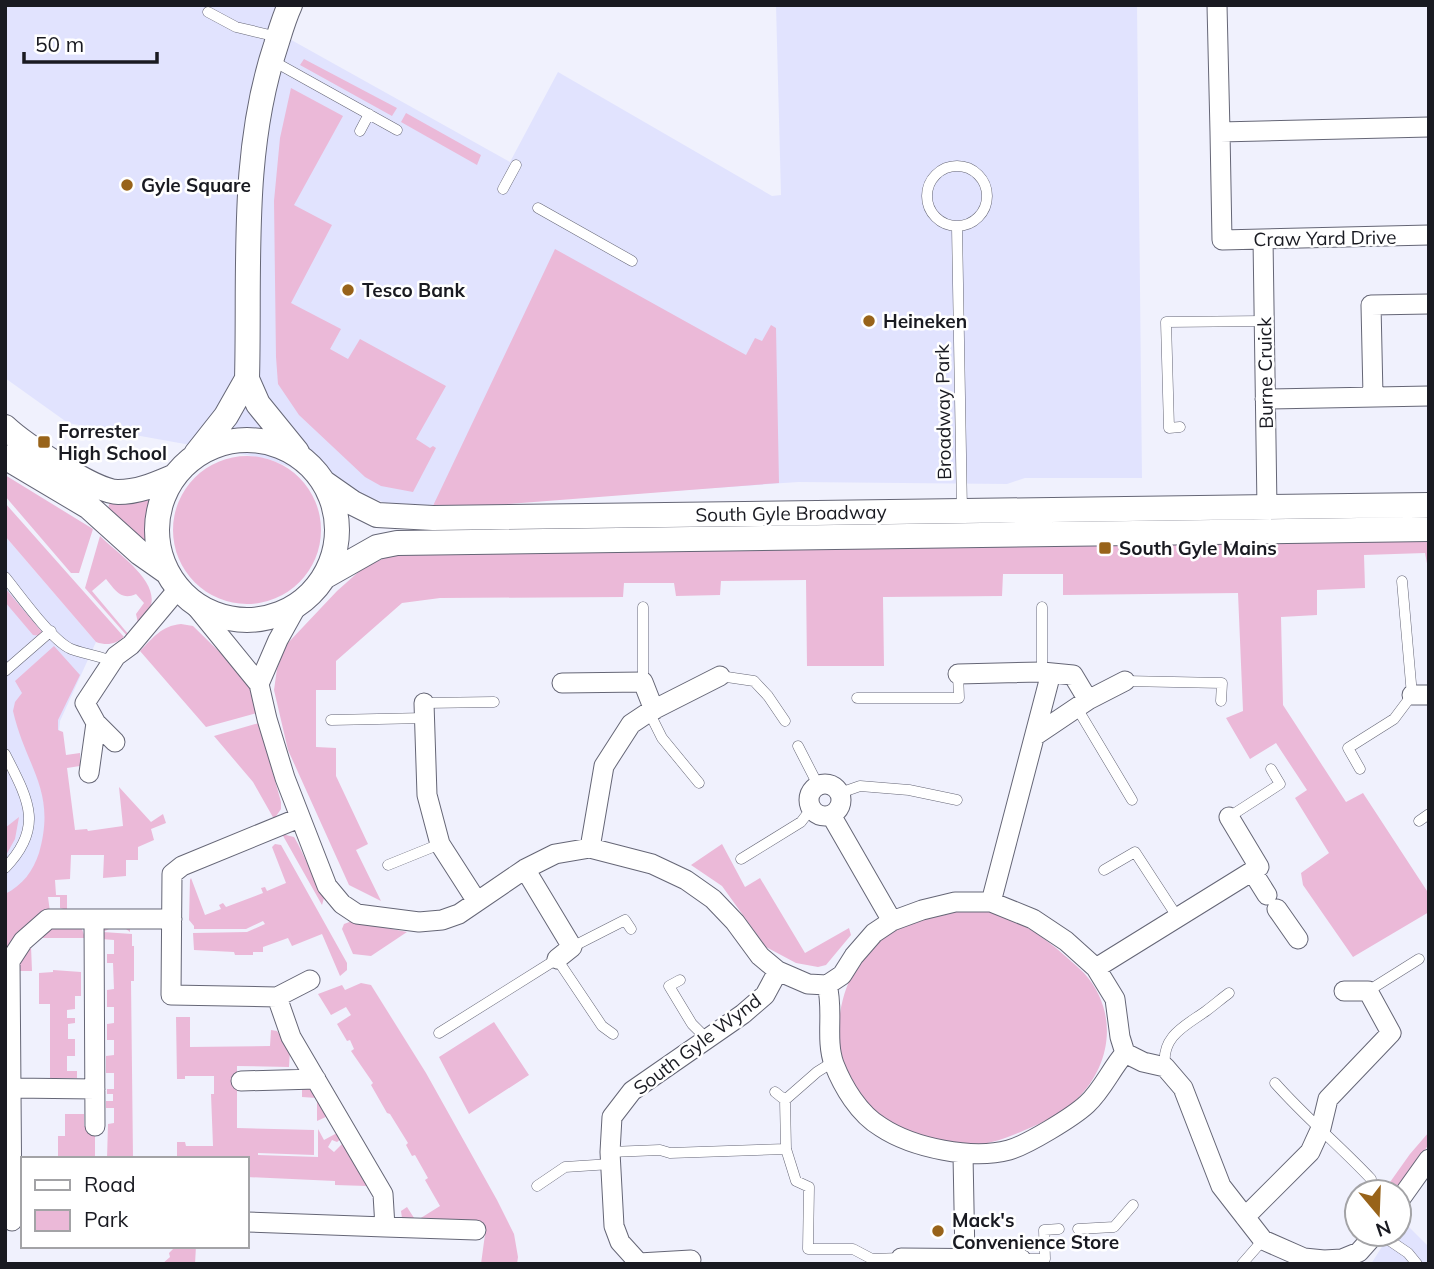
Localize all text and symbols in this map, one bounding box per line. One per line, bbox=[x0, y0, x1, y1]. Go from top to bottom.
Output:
scale bar bbox=[24, 21, 158, 65]
text: 50 m bbox=[35, 31, 84, 57]
place label: Gyle Square bbox=[141, 173, 251, 197]
marker: Gyle Square bbox=[119, 177, 135, 193]
street label: Craw Yard Drive bbox=[1253, 225, 1397, 251]
place label: Tesco Bank bbox=[362, 278, 465, 302]
marker: Tesco Bank bbox=[340, 282, 356, 298]
place label: Heineken bbox=[883, 309, 967, 333]
marker: Heineken bbox=[861, 313, 877, 329]
street label: Burne Cruick bbox=[1252, 317, 1278, 429]
street label: Broadway Park bbox=[930, 344, 956, 480]
place label: Forrester High School bbox=[58, 419, 167, 465]
marker: Forrester High School bbox=[36, 434, 52, 450]
street label: South Gyle Broadway bbox=[695, 499, 887, 527]
place label: South Gyle Mains bbox=[1119, 536, 1277, 560]
marker: South Gyle Mains bbox=[1097, 540, 1113, 556]
street label: South Gyle Wynd bbox=[629, 988, 765, 1100]
legend bbox=[21, 1157, 248, 1248]
text: Road bbox=[84, 1171, 135, 1197]
north arrow bbox=[1343, 1178, 1413, 1248]
text: Park bbox=[84, 1206, 128, 1232]
place label: Mack's Convenience Store bbox=[952, 1208, 1119, 1254]
text: N bbox=[1373, 1215, 1394, 1243]
marker: Mack's Convenience Store bbox=[930, 1223, 946, 1239]

